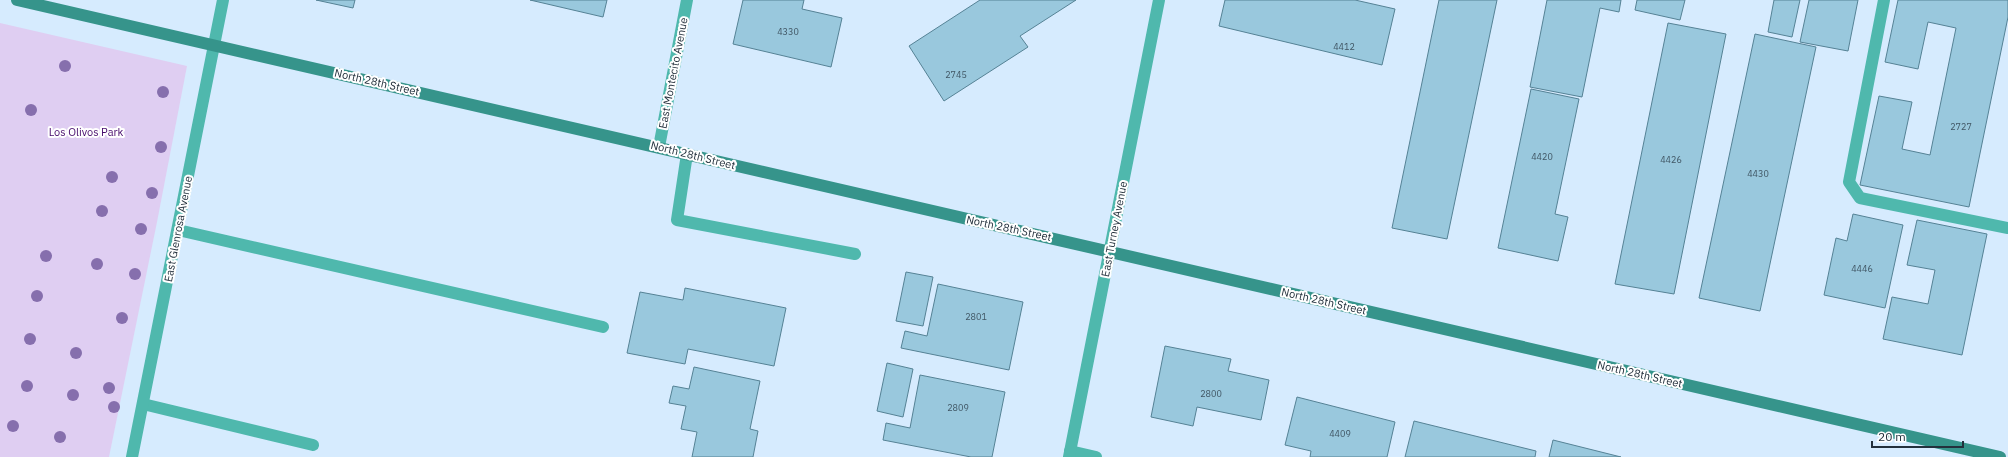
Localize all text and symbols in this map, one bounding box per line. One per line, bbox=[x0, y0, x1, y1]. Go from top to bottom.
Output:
street label: East Montecito Avenue bbox=[655, 16, 691, 130]
house number: 4330 bbox=[777, 26, 799, 37]
house number: 4412 bbox=[1333, 41, 1355, 52]
street label: North 28th Street bbox=[333, 65, 421, 99]
house number: 2745 bbox=[945, 69, 967, 80]
house number: 2727 bbox=[1950, 121, 1972, 132]
park label: Los Olivos Park bbox=[49, 125, 124, 139]
street label: North 28th Street bbox=[649, 138, 737, 172]
house number: 4420 bbox=[1531, 151, 1553, 162]
house number: 4426 bbox=[1660, 154, 1682, 165]
house number: 4430 bbox=[1747, 168, 1769, 179]
street label: East Glenrosa Avenue bbox=[161, 175, 195, 283]
street label: East Turney Avenue bbox=[1098, 180, 1130, 278]
street label: North 28th Street bbox=[965, 212, 1053, 244]
house number: 4446 bbox=[1851, 263, 1873, 274]
street label: North 28th Street bbox=[1280, 284, 1368, 318]
house number: 2801 bbox=[965, 311, 987, 322]
street label: North 28th Street bbox=[1596, 357, 1684, 391]
house number: 2800 bbox=[1200, 388, 1222, 399]
house number: 2809 bbox=[947, 402, 969, 413]
scale bar bbox=[1872, 423, 1963, 449]
house number: 4409 bbox=[1329, 428, 1351, 439]
text: 20 m bbox=[1878, 429, 1906, 444]

